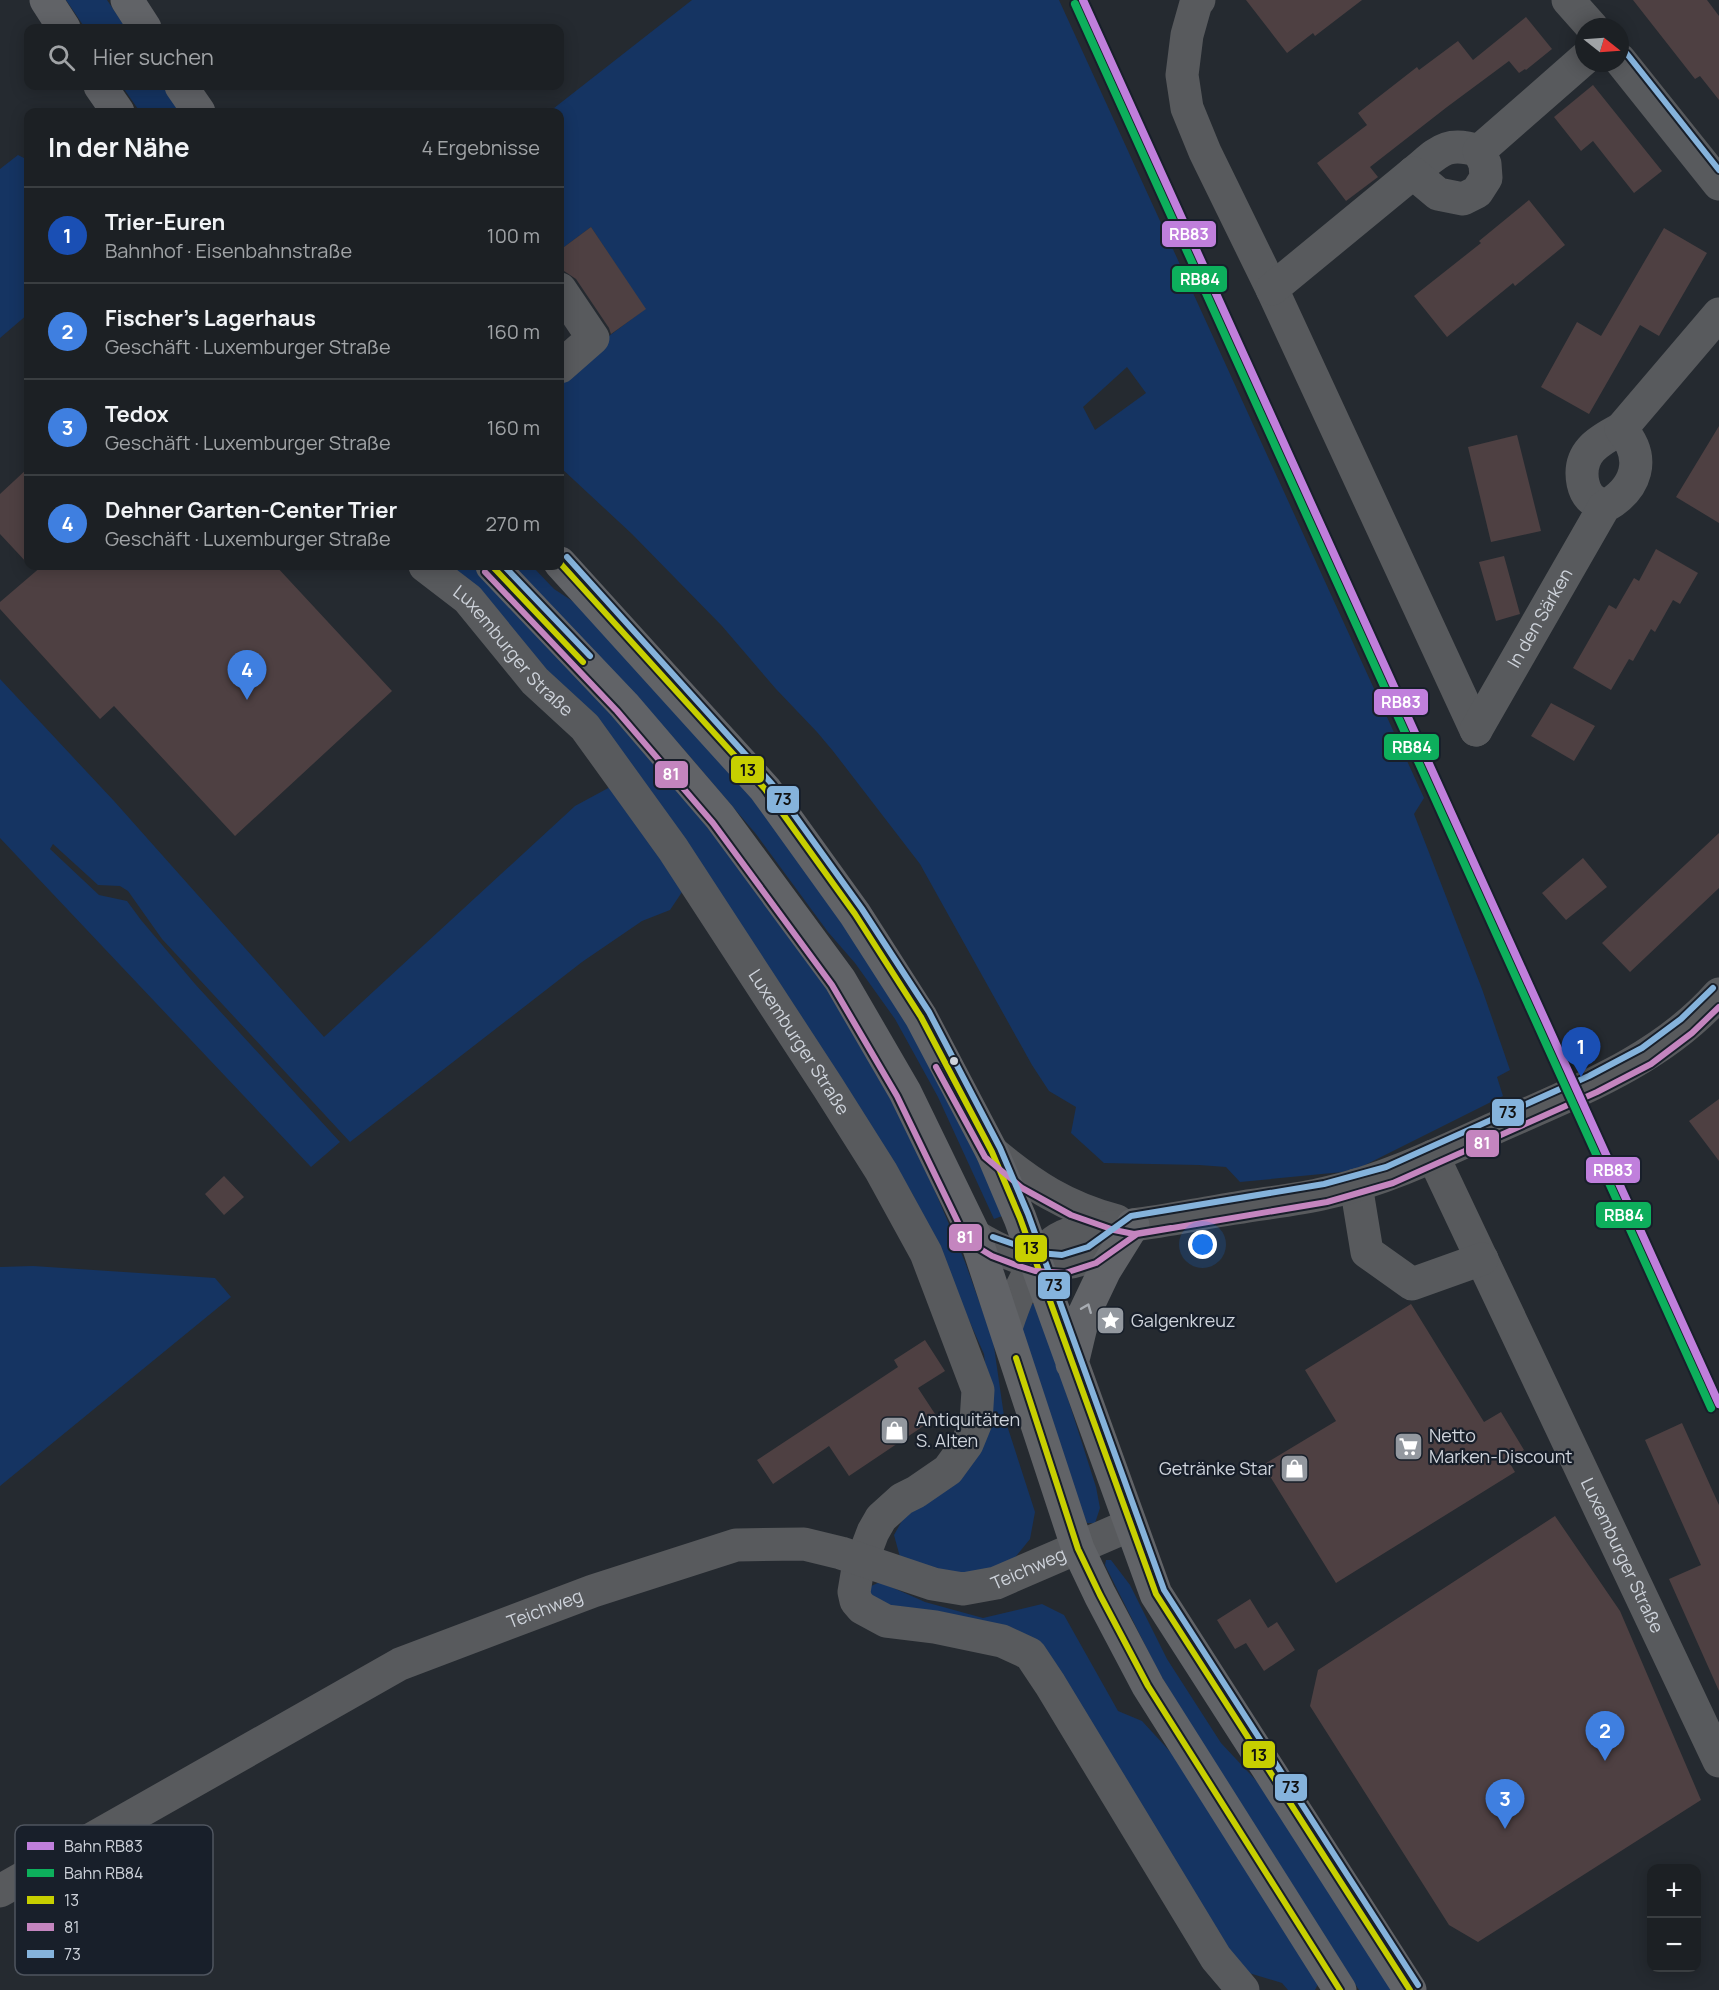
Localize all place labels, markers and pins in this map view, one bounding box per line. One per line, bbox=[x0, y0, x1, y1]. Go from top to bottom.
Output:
pin: 4 bbox=[228, 650, 266, 700]
pin: 1 bbox=[1562, 1028, 1600, 1077]
unlabelled marker bbox=[948, 1055, 960, 1067]
place icon: Galgenkreuz bbox=[1094, 1305, 1126, 1337]
place label: Galgenkreuz bbox=[1131, 1308, 1235, 1332]
place label: Antiquitäten S. Alten bbox=[916, 1407, 1020, 1452]
shop icon: Antiquitäten S. Alten bbox=[879, 1414, 911, 1446]
place label: Netto Marken-Discount bbox=[1429, 1423, 1573, 1468]
supermarket icon: Netto Marken-Discount bbox=[1392, 1430, 1424, 1462]
shop icon: Getränke Star bbox=[1279, 1453, 1311, 1485]
place label: Getränke Star bbox=[1159, 1456, 1275, 1480]
pin: 2 bbox=[1586, 1712, 1624, 1761]
pin: 3 bbox=[1486, 1780, 1524, 1829]

